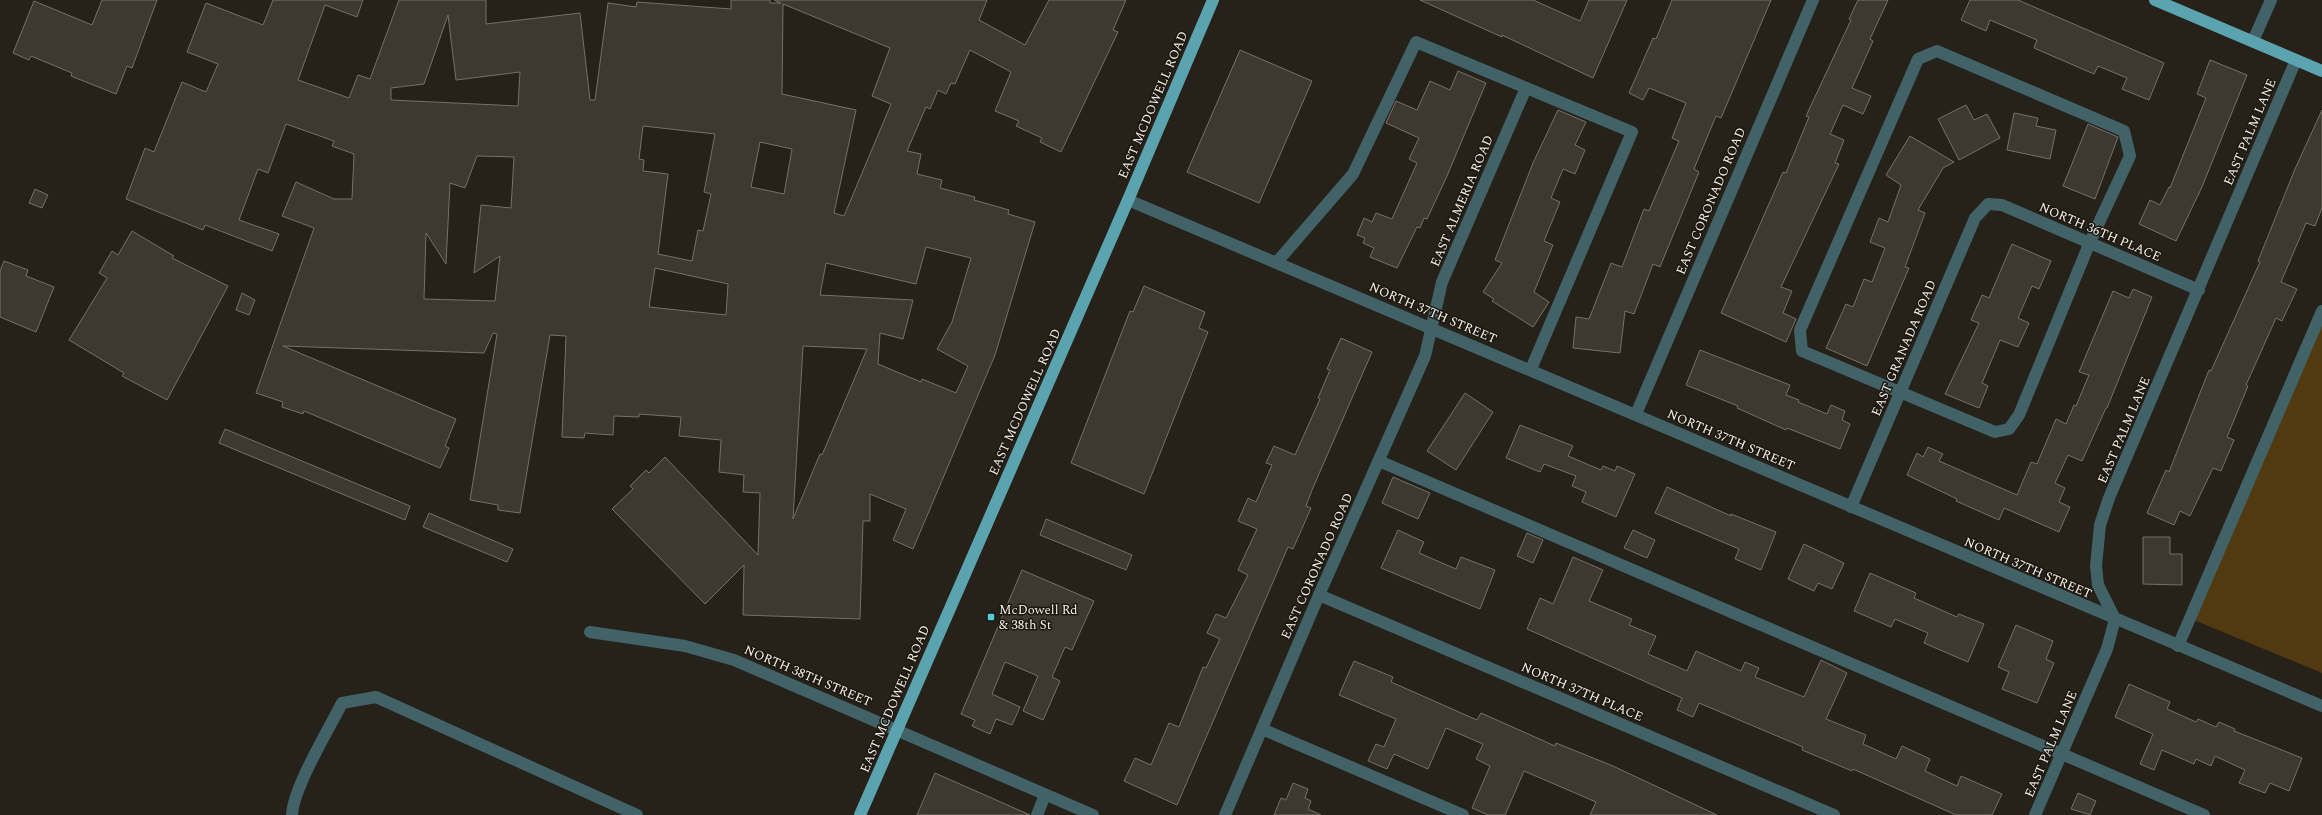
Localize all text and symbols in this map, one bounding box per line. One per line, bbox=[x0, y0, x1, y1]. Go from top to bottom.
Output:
street label: EAST MCDOWELL ROAD bbox=[1113, 28, 1193, 182]
street label: EAST PALM LANE bbox=[2218, 75, 2282, 189]
street label: EAST CORONADO ROAD bbox=[1671, 124, 1751, 278]
street label: EAST ALMERIA ROAD bbox=[1425, 132, 1499, 270]
street label: NORTH 36TH PLACE bbox=[2036, 197, 2164, 267]
street label: NORTH 37TH STREET bbox=[1366, 277, 1500, 349]
street label: EAST GRANADA ROAD bbox=[1866, 277, 1942, 419]
street label: EAST MCDOWELL ROAD bbox=[984, 325, 1066, 479]
street label: EAST PALM LANE bbox=[2092, 373, 2156, 487]
street label: NORTH 37TH STREET bbox=[1664, 404, 1798, 476]
street label: EAST CORONADO ROAD bbox=[1276, 490, 1358, 642]
street label: NORTH 37TH STREET bbox=[1961, 532, 2095, 604]
place label: McDowell Rd & 38th St bbox=[999, 600, 1078, 635]
marker: McDowell Rd & 38th St bbox=[986, 612, 996, 622]
street label: EAST MCDOWELL ROAD bbox=[855, 622, 935, 776]
street label: NORTH 38TH STREET bbox=[741, 640, 875, 712]
street label: NORTH 37TH PLACE bbox=[1518, 657, 1646, 727]
street label: EAST PALM LANE bbox=[2019, 687, 2083, 801]

